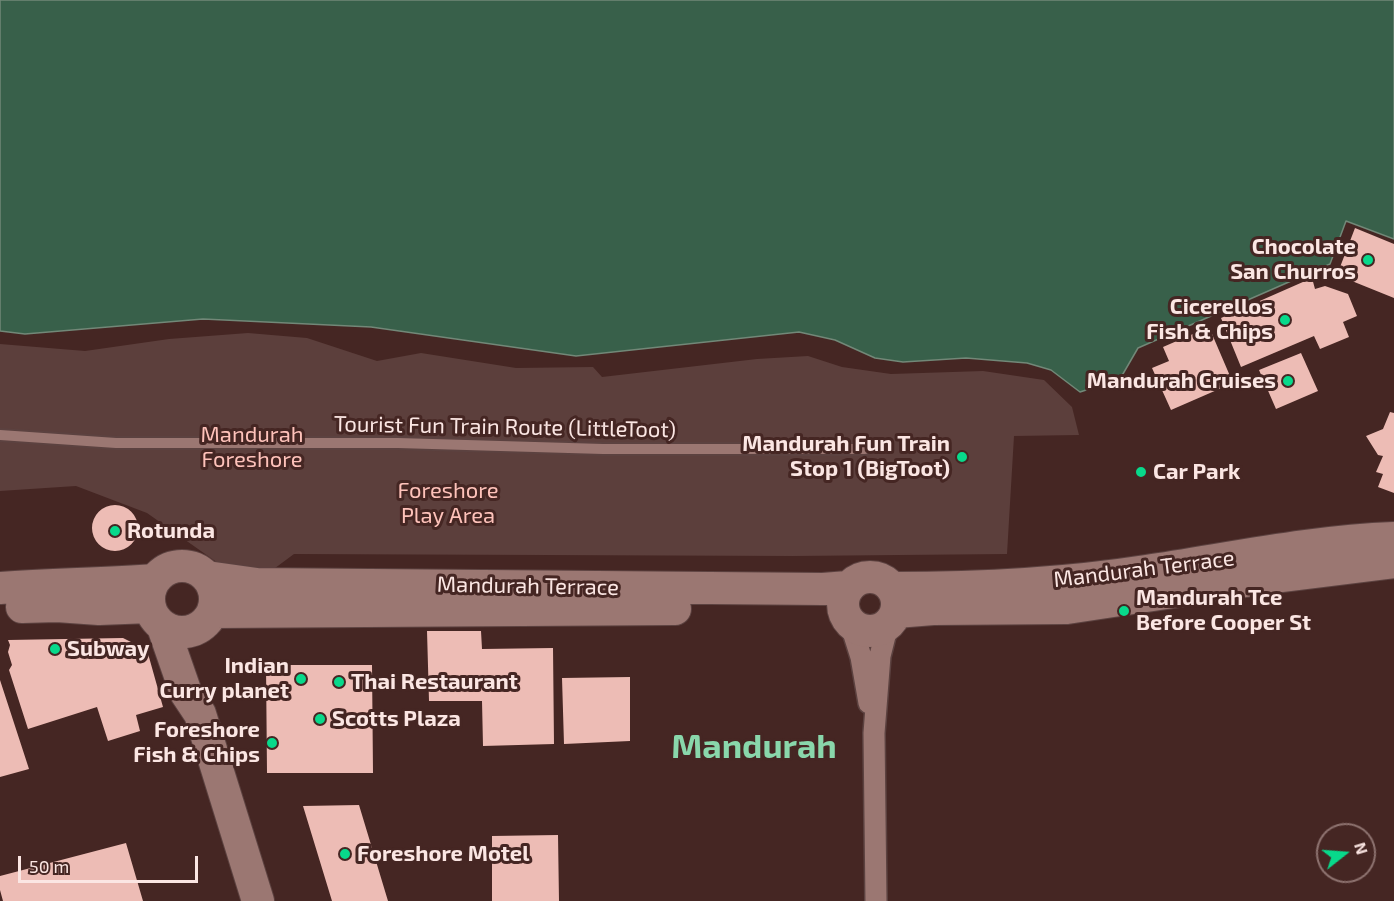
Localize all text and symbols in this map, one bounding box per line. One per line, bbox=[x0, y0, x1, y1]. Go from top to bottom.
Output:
place label: Chocolate San Churros bbox=[1230, 234, 1356, 286]
marker: Chocolate San Churros bbox=[1361, 253, 1375, 267]
place label: Cicerellos Fish & Chips bbox=[1146, 294, 1273, 346]
marker: Cicerellos Fish & Chips bbox=[1278, 313, 1292, 327]
place label: Mandurah Cruises bbox=[1087, 368, 1276, 394]
marker: Mandurah Cruises bbox=[1281, 374, 1295, 388]
street label: Tourist Fun Train Route (LittleToot) bbox=[334, 411, 676, 443]
park label: Mandurah Foreshore bbox=[201, 422, 303, 474]
place label: Mandurah Fun Train Stop 1 (BigToot) bbox=[742, 431, 950, 482]
marker: Mandurah Fun Train Stop 1 (BigToot) bbox=[955, 450, 969, 464]
place label: Car Park bbox=[1153, 459, 1240, 485]
marker: Car Park bbox=[1134, 465, 1148, 479]
park label: Foreshore Play Area bbox=[397, 478, 499, 530]
place label: Rotunda bbox=[127, 518, 215, 544]
marker: Rotunda bbox=[108, 524, 122, 538]
street label: Mandurah Terrace bbox=[1052, 545, 1236, 593]
street label: Mandurah Terrace bbox=[437, 571, 619, 601]
place label: Mandurah Tce Before Cooper St bbox=[1136, 585, 1311, 636]
marker: Mandurah Tce Before Cooper St bbox=[1117, 604, 1131, 618]
place label: Subway bbox=[67, 636, 149, 662]
marker: Subway bbox=[48, 642, 62, 656]
place label: Indian Curry planet bbox=[159, 653, 289, 704]
place label: Thai Restaurant bbox=[351, 669, 518, 695]
marker: Indian Curry planet bbox=[294, 672, 308, 686]
marker: Thai Restaurant bbox=[332, 675, 346, 689]
place label: Scotts Plaza bbox=[332, 706, 461, 732]
marker: Scotts Plaza bbox=[313, 712, 327, 726]
place label: Foreshore Fish & Chips bbox=[133, 717, 260, 768]
district label: Mandurah bbox=[671, 727, 837, 767]
marker: Foreshore Fish & Chips bbox=[265, 736, 279, 750]
north arrow bbox=[1316, 823, 1376, 883]
text: N bbox=[1351, 840, 1373, 856]
place label: Foreshore Motel bbox=[357, 841, 529, 867]
scale bar bbox=[21, 844, 201, 882]
marker: Foreshore Motel bbox=[338, 847, 352, 861]
text: 50 m bbox=[29, 855, 69, 877]

